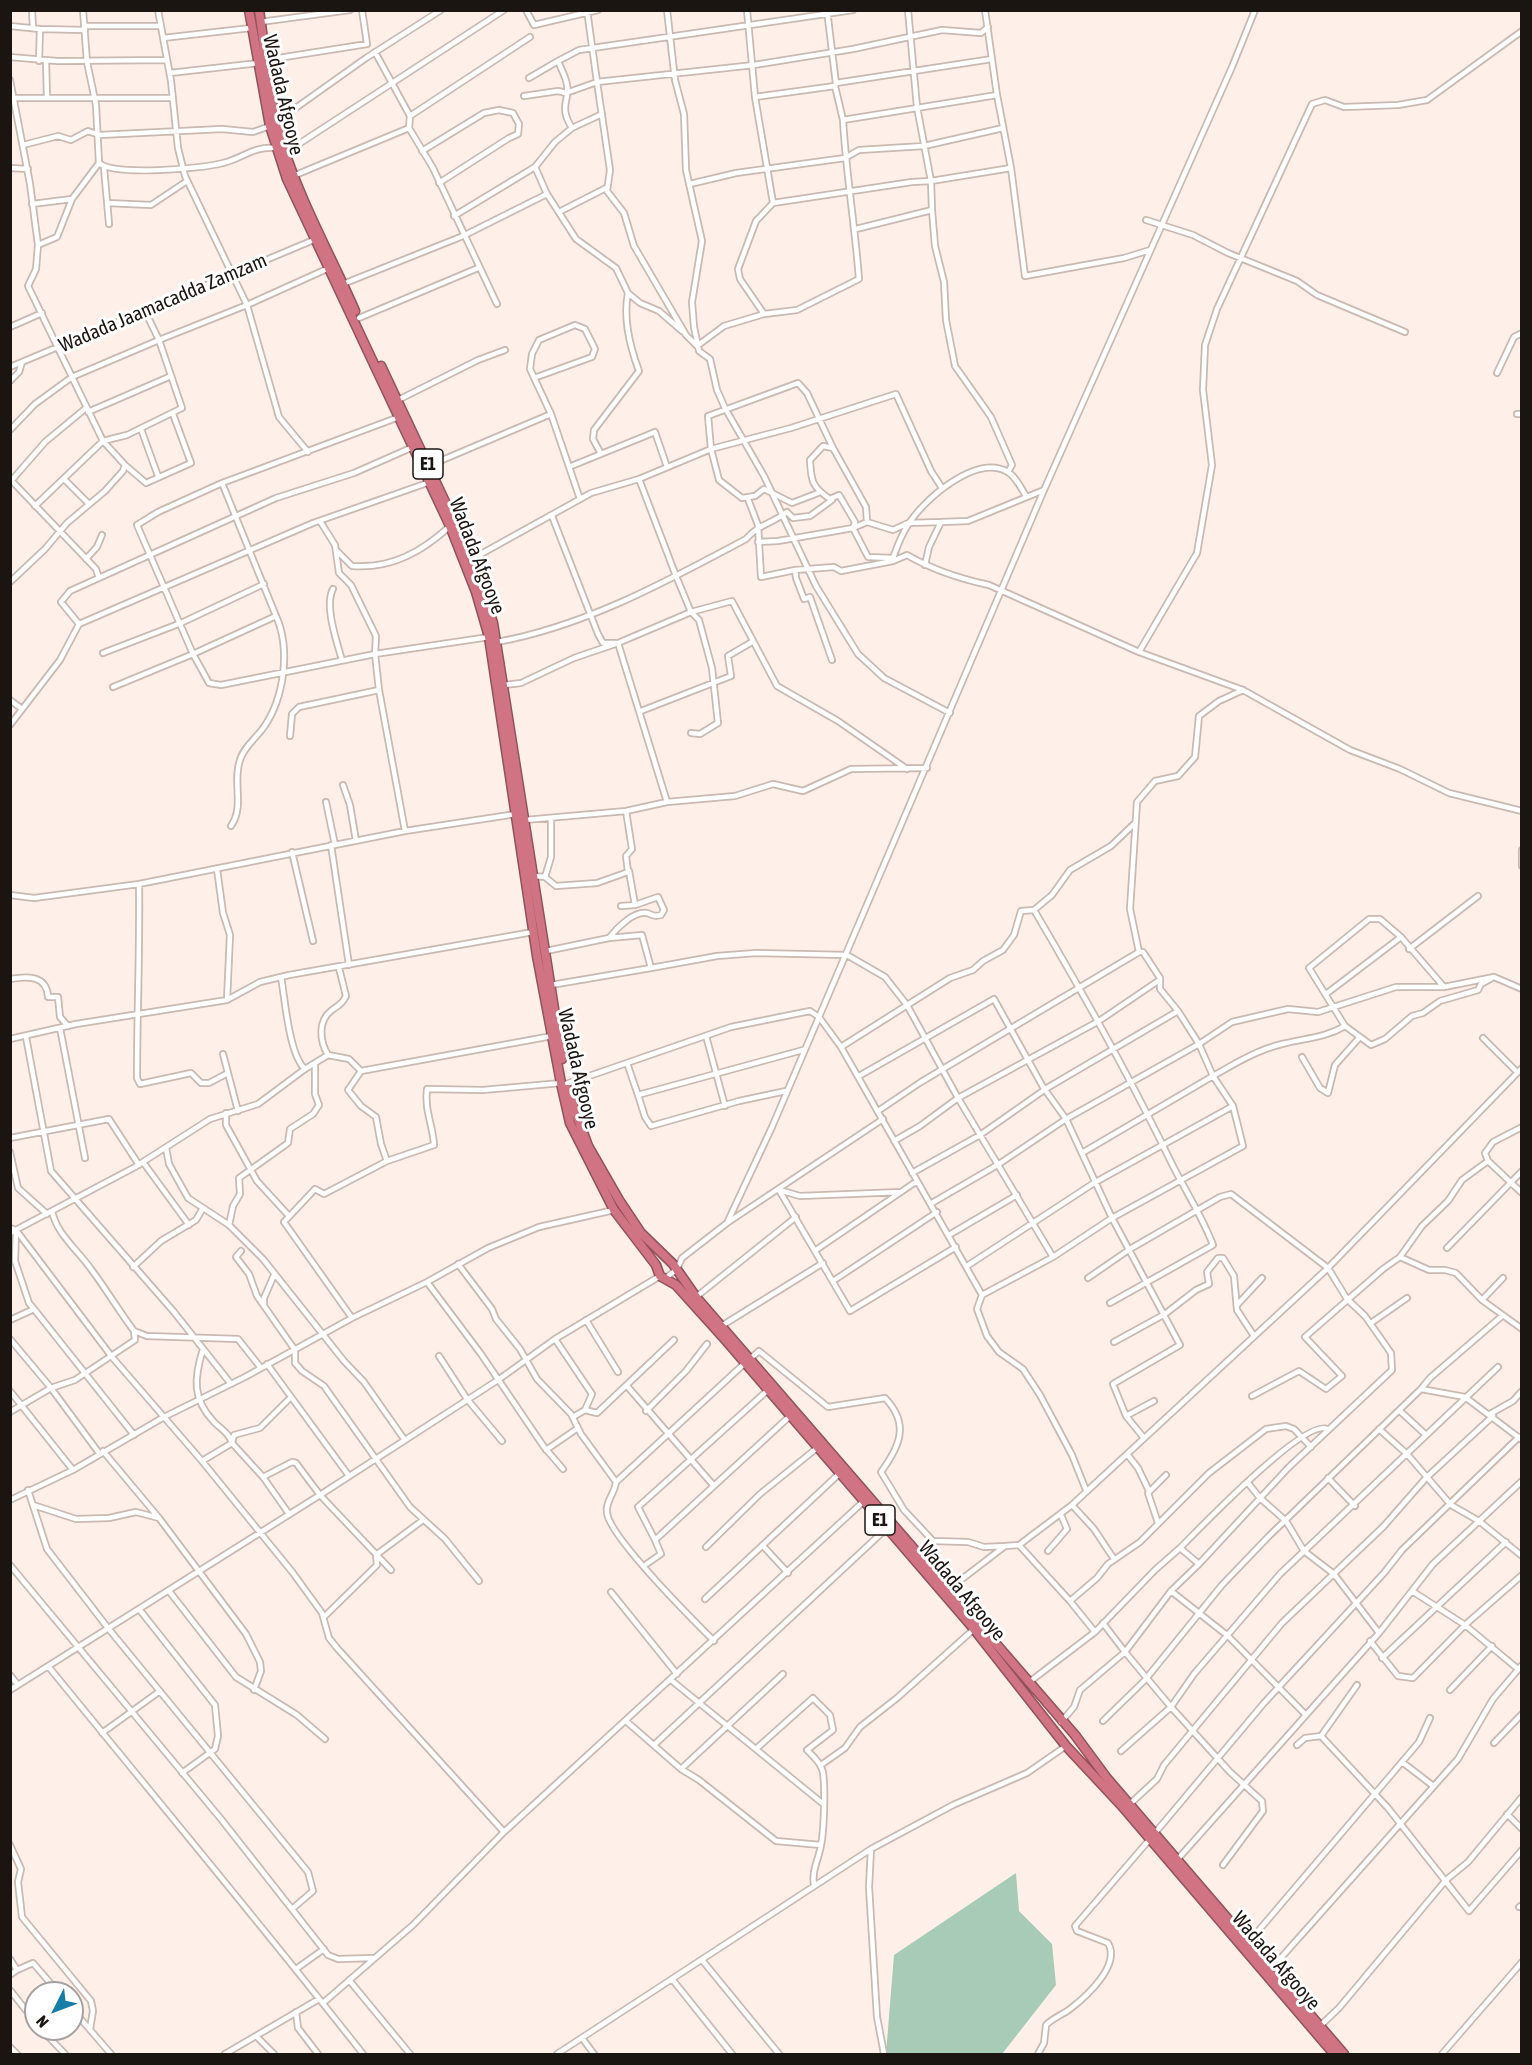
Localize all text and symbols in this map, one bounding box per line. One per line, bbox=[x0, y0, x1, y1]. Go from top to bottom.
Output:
street label: Wadada Afgooye bbox=[258, 33, 308, 157]
street label: Wadada Jaamacadda Zamzam bbox=[55, 248, 271, 358]
road number: E1 bbox=[413, 449, 443, 479]
street label: Wadada Afgooye bbox=[444, 494, 510, 618]
street label: Wadada Afgooye bbox=[553, 1007, 603, 1131]
road number: E1 bbox=[865, 1505, 895, 1535]
street label: Wadada Afgooye bbox=[913, 1536, 1011, 1646]
street label: Wadada Afgooye bbox=[1227, 1907, 1325, 2015]
north arrow bbox=[24, 1981, 84, 2041]
text: N bbox=[32, 2012, 52, 2031]

